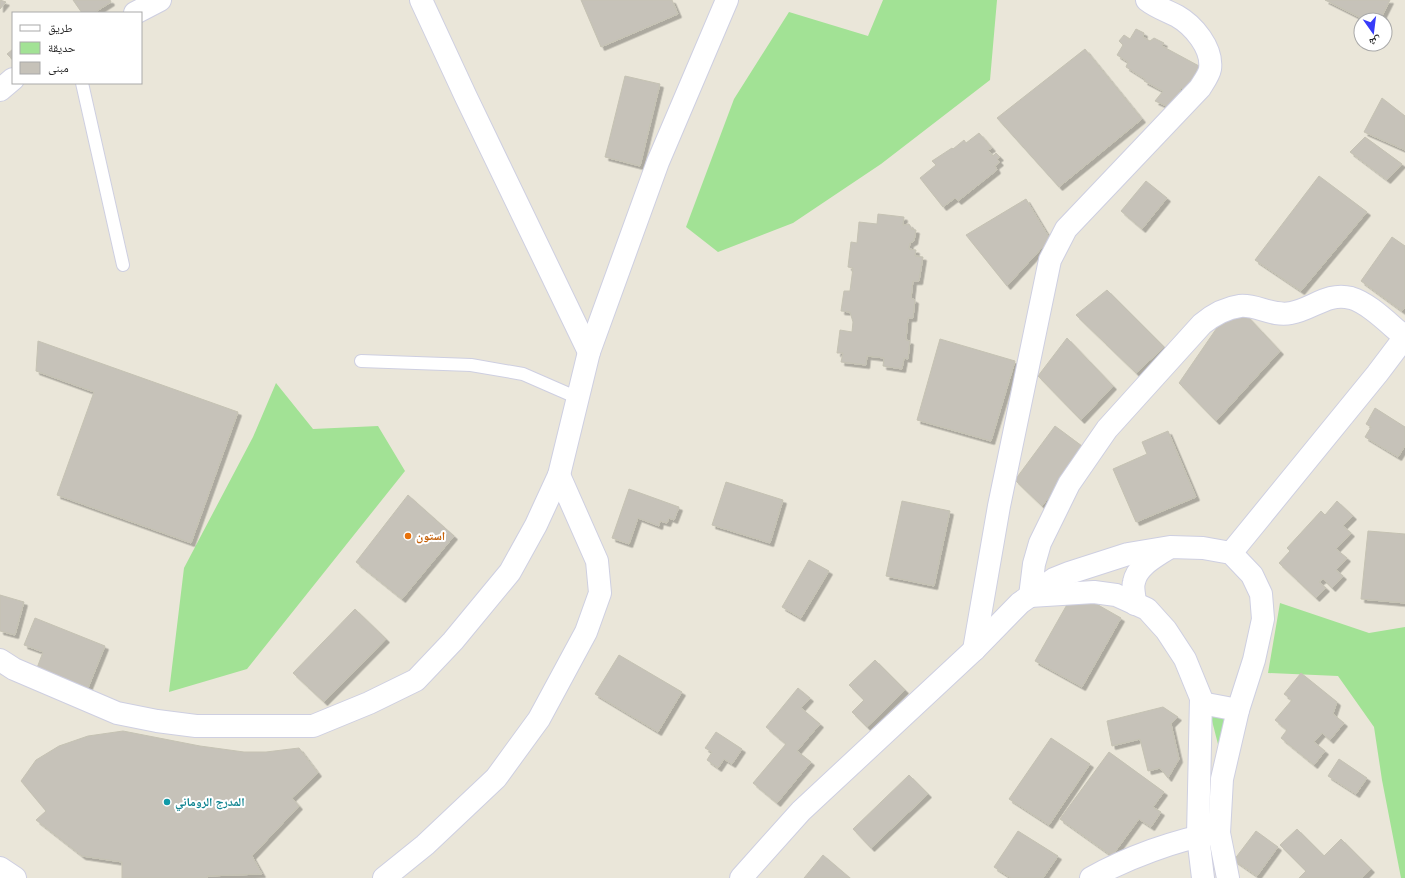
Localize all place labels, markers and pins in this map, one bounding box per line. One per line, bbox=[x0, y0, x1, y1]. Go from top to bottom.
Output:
place label: استون bbox=[416, 529, 445, 545]
marker: استون bbox=[403, 531, 413, 541]
place label: المدرج الروماني bbox=[175, 795, 245, 812]
marker: المدرج الروماني bbox=[162, 797, 172, 807]

